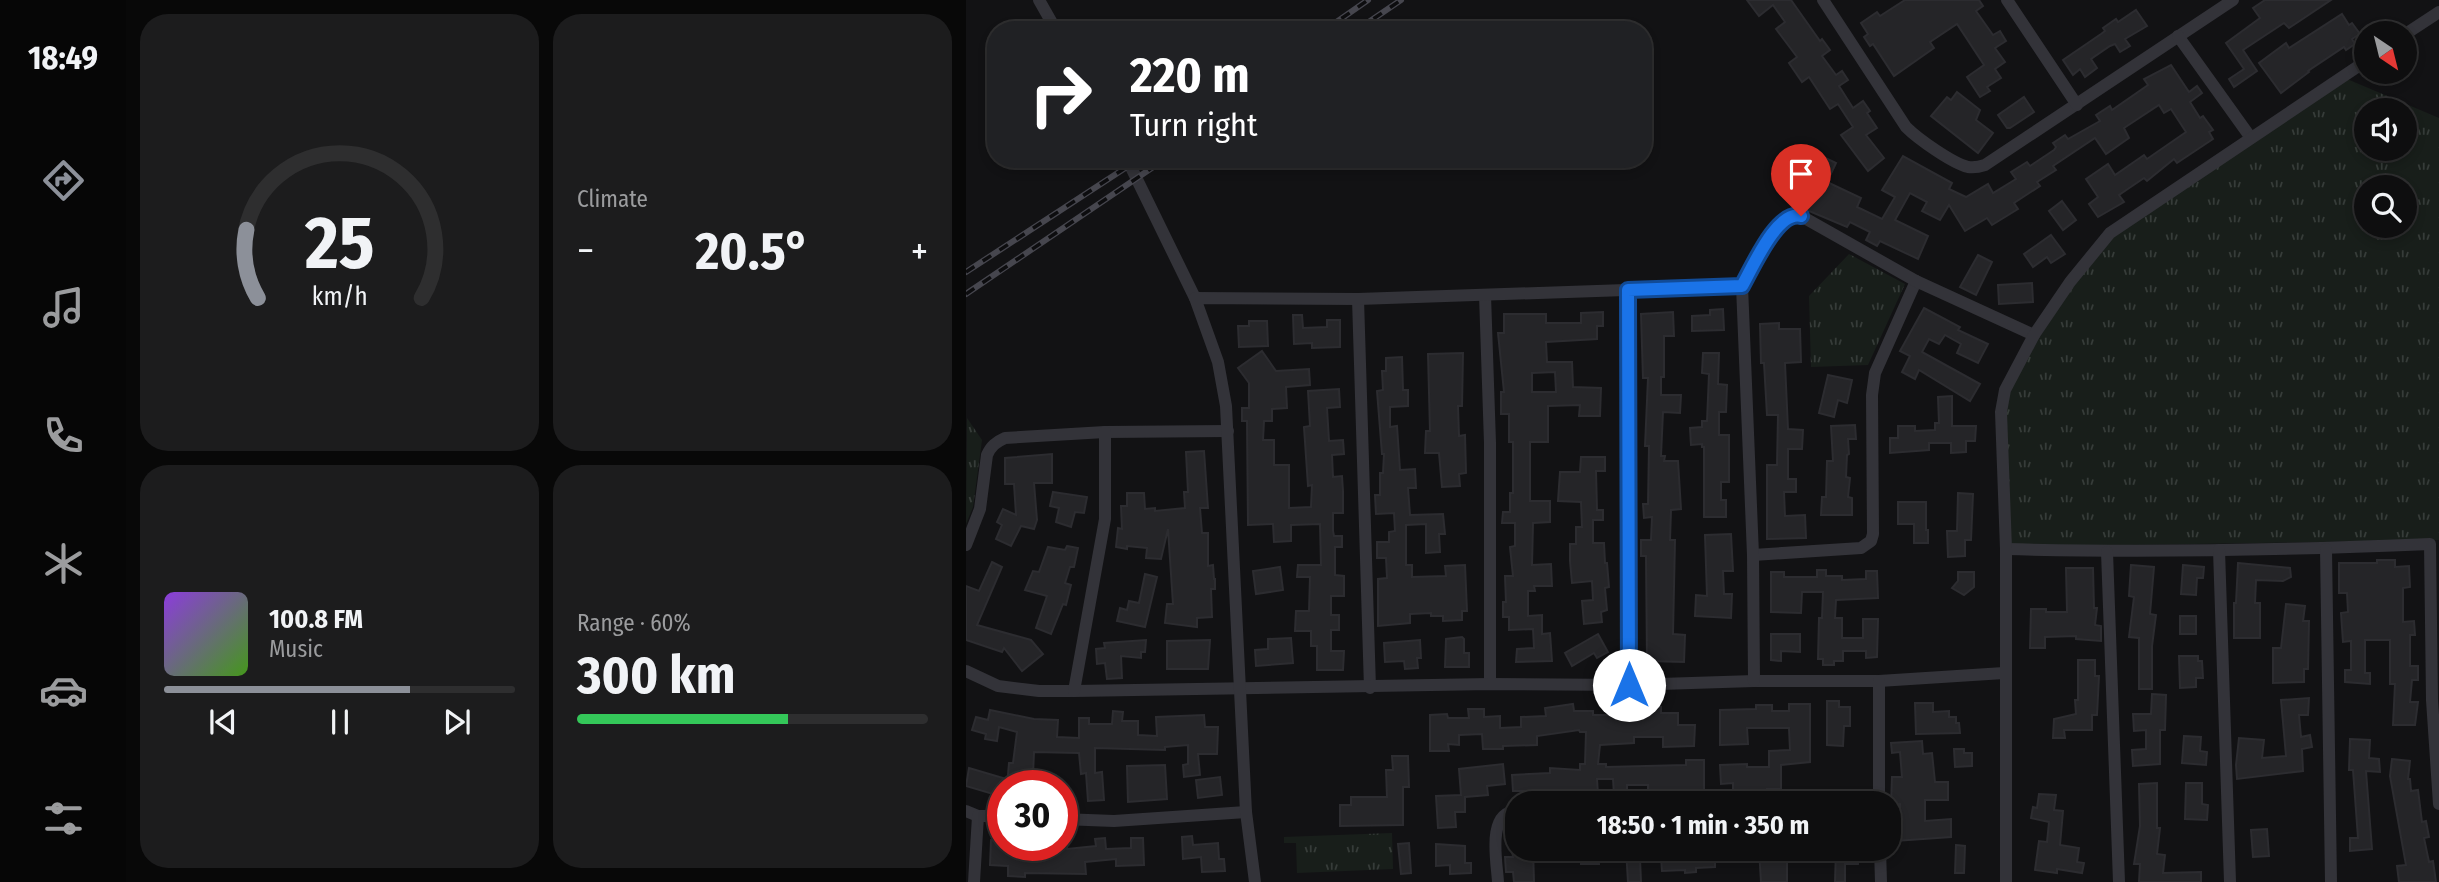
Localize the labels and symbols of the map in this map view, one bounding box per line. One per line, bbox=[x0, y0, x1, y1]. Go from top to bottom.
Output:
north arrow bbox=[2354, 21, 2417, 84]
pin bbox=[1771, 144, 1831, 216]
position arrow bbox=[1592, 648, 1666, 722]
speed limit sign: 30 bbox=[987, 770, 1078, 861]

